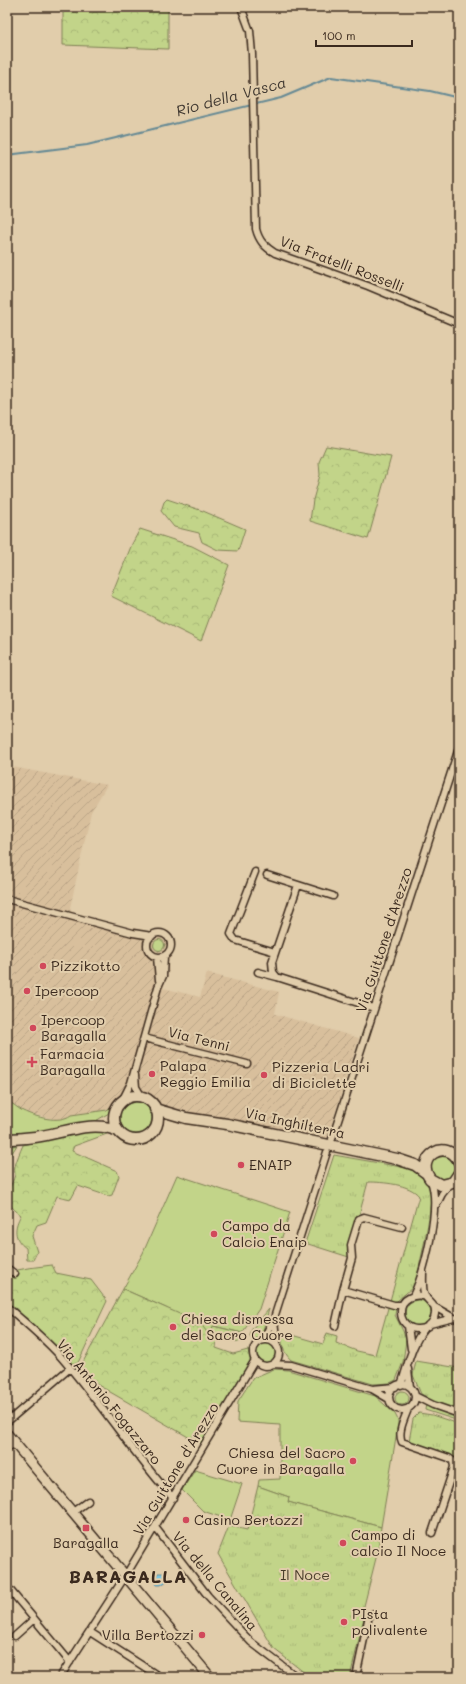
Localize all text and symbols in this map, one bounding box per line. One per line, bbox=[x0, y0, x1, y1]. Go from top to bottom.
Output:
scale bar bbox=[316, 22, 412, 48]
text: 100 m bbox=[322, 27, 356, 43]
water label: Rio della Vasca bbox=[173, 72, 288, 120]
street label: Via Fratelli Rosselli bbox=[277, 231, 407, 296]
street label: Via Guittone d'Arezzo bbox=[351, 865, 416, 1015]
place label: Pizzikotto bbox=[51, 956, 120, 975]
marker: Pizzikotto bbox=[38, 961, 48, 971]
place label: Ipercoop bbox=[35, 981, 99, 1000]
marker: Ipercoop bbox=[22, 986, 32, 996]
place label: Ipercoop Baragalla bbox=[41, 1010, 107, 1045]
street label: Via Tenni bbox=[166, 1022, 232, 1055]
marker: Ipercoop Baragalla bbox=[28, 1023, 38, 1033]
place label: Farmacia Baragalla bbox=[40, 1044, 106, 1079]
place label: Palapa Reggio Emilia bbox=[160, 1056, 251, 1091]
marker: Farmacia Baragalla bbox=[27, 1057, 37, 1067]
place label: Pizzeria Ladri di Biciclette bbox=[272, 1057, 370, 1092]
marker: Palapa Reggio Emilia bbox=[147, 1069, 157, 1079]
marker: Pizzeria Ladri di Biciclette bbox=[259, 1070, 269, 1080]
street label: Via Inghilterra bbox=[243, 1103, 347, 1142]
place label: ENAIP bbox=[249, 1155, 292, 1174]
marker: ENAIP bbox=[236, 1160, 246, 1170]
place label: Campo da Calcio Enaip bbox=[222, 1216, 307, 1251]
marker: Campo da Calcio Enaip bbox=[209, 1229, 219, 1239]
place label: Chiesa dismessa del Sacro Cuore bbox=[181, 1309, 294, 1344]
marker: Chiesa dismessa del Sacro Cuore bbox=[168, 1322, 178, 1332]
street label: Via Antonio Fogazzaro bbox=[53, 1335, 166, 1468]
street label: Via Guittone d'Arezzo bbox=[128, 1399, 223, 1539]
place label: Chiesa del Sacro Cuore in Baragalla bbox=[217, 1443, 345, 1478]
marker: Chiesa del Sacro Cuore in Baragalla bbox=[348, 1456, 358, 1466]
place label: Casino Bertozzi bbox=[194, 1510, 303, 1529]
marker: Casino Bertozzi bbox=[181, 1515, 191, 1525]
marker: Baragalla bbox=[81, 1523, 91, 1533]
place label: Campo di calcio Il Noce bbox=[351, 1525, 446, 1560]
street label: Via della Canalina bbox=[168, 1527, 262, 1634]
place label: Baragalla bbox=[53, 1533, 119, 1552]
marker: Campo di calcio Il Noce bbox=[338, 1538, 348, 1548]
district label: BARAGALLA bbox=[69, 1564, 187, 1588]
park label: Il Noce bbox=[280, 1565, 330, 1584]
place label: PIsta polivalente bbox=[352, 1604, 428, 1639]
marker: PIsta polivalente bbox=[339, 1617, 349, 1627]
place label: Villa Bertozzi bbox=[102, 1625, 194, 1644]
marker: Villa Bertozzi bbox=[197, 1630, 207, 1640]

